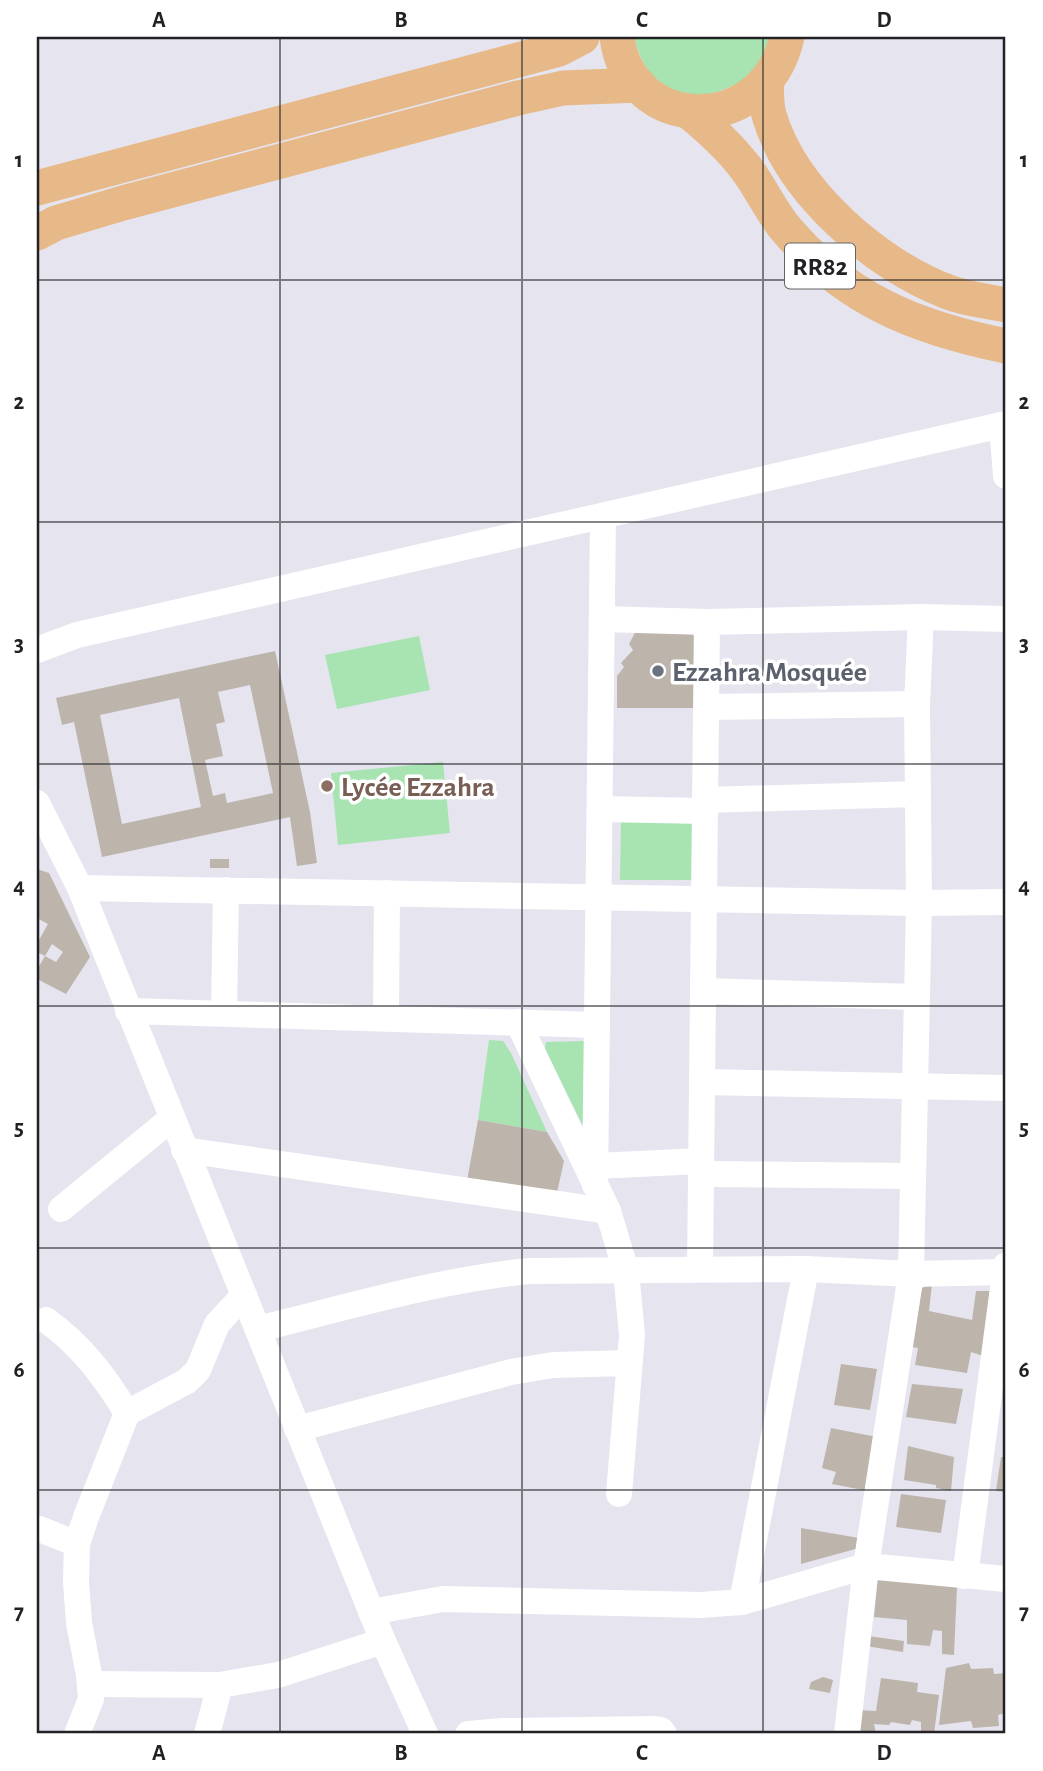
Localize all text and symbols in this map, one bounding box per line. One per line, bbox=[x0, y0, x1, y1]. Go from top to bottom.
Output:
text: A bbox=[152, 9, 166, 32]
text: B bbox=[394, 9, 408, 32]
text: C bbox=[636, 9, 648, 32]
text: D bbox=[876, 9, 892, 32]
text: 1 bbox=[15, 149, 23, 172]
text: 1 bbox=[1020, 149, 1028, 172]
road number: RR82 bbox=[785, 244, 855, 288]
text: 2 bbox=[14, 391, 25, 414]
text: 2 bbox=[1019, 391, 1030, 414]
text: 3 bbox=[14, 633, 24, 656]
text: 3 bbox=[1019, 633, 1029, 656]
place label: Ezzahra Mosquée bbox=[672, 659, 867, 687]
marker: Ezzahra Mosquée bbox=[650, 663, 666, 679]
place label: Lycée Ezzahra bbox=[341, 774, 495, 802]
marker: Lycée Ezzahra bbox=[319, 778, 335, 794]
text: 4 bbox=[13, 875, 25, 898]
text: 4 bbox=[1018, 875, 1030, 898]
text: 5 bbox=[14, 1117, 24, 1140]
text: 5 bbox=[1019, 1117, 1029, 1140]
text: 6 bbox=[13, 1359, 25, 1382]
text: 6 bbox=[1018, 1359, 1030, 1382]
text: 7 bbox=[14, 1601, 24, 1624]
text: 7 bbox=[1019, 1601, 1029, 1624]
text: A bbox=[152, 1742, 166, 1765]
text: B bbox=[394, 1742, 408, 1765]
text: C bbox=[636, 1742, 648, 1765]
text: D bbox=[876, 1742, 892, 1765]

